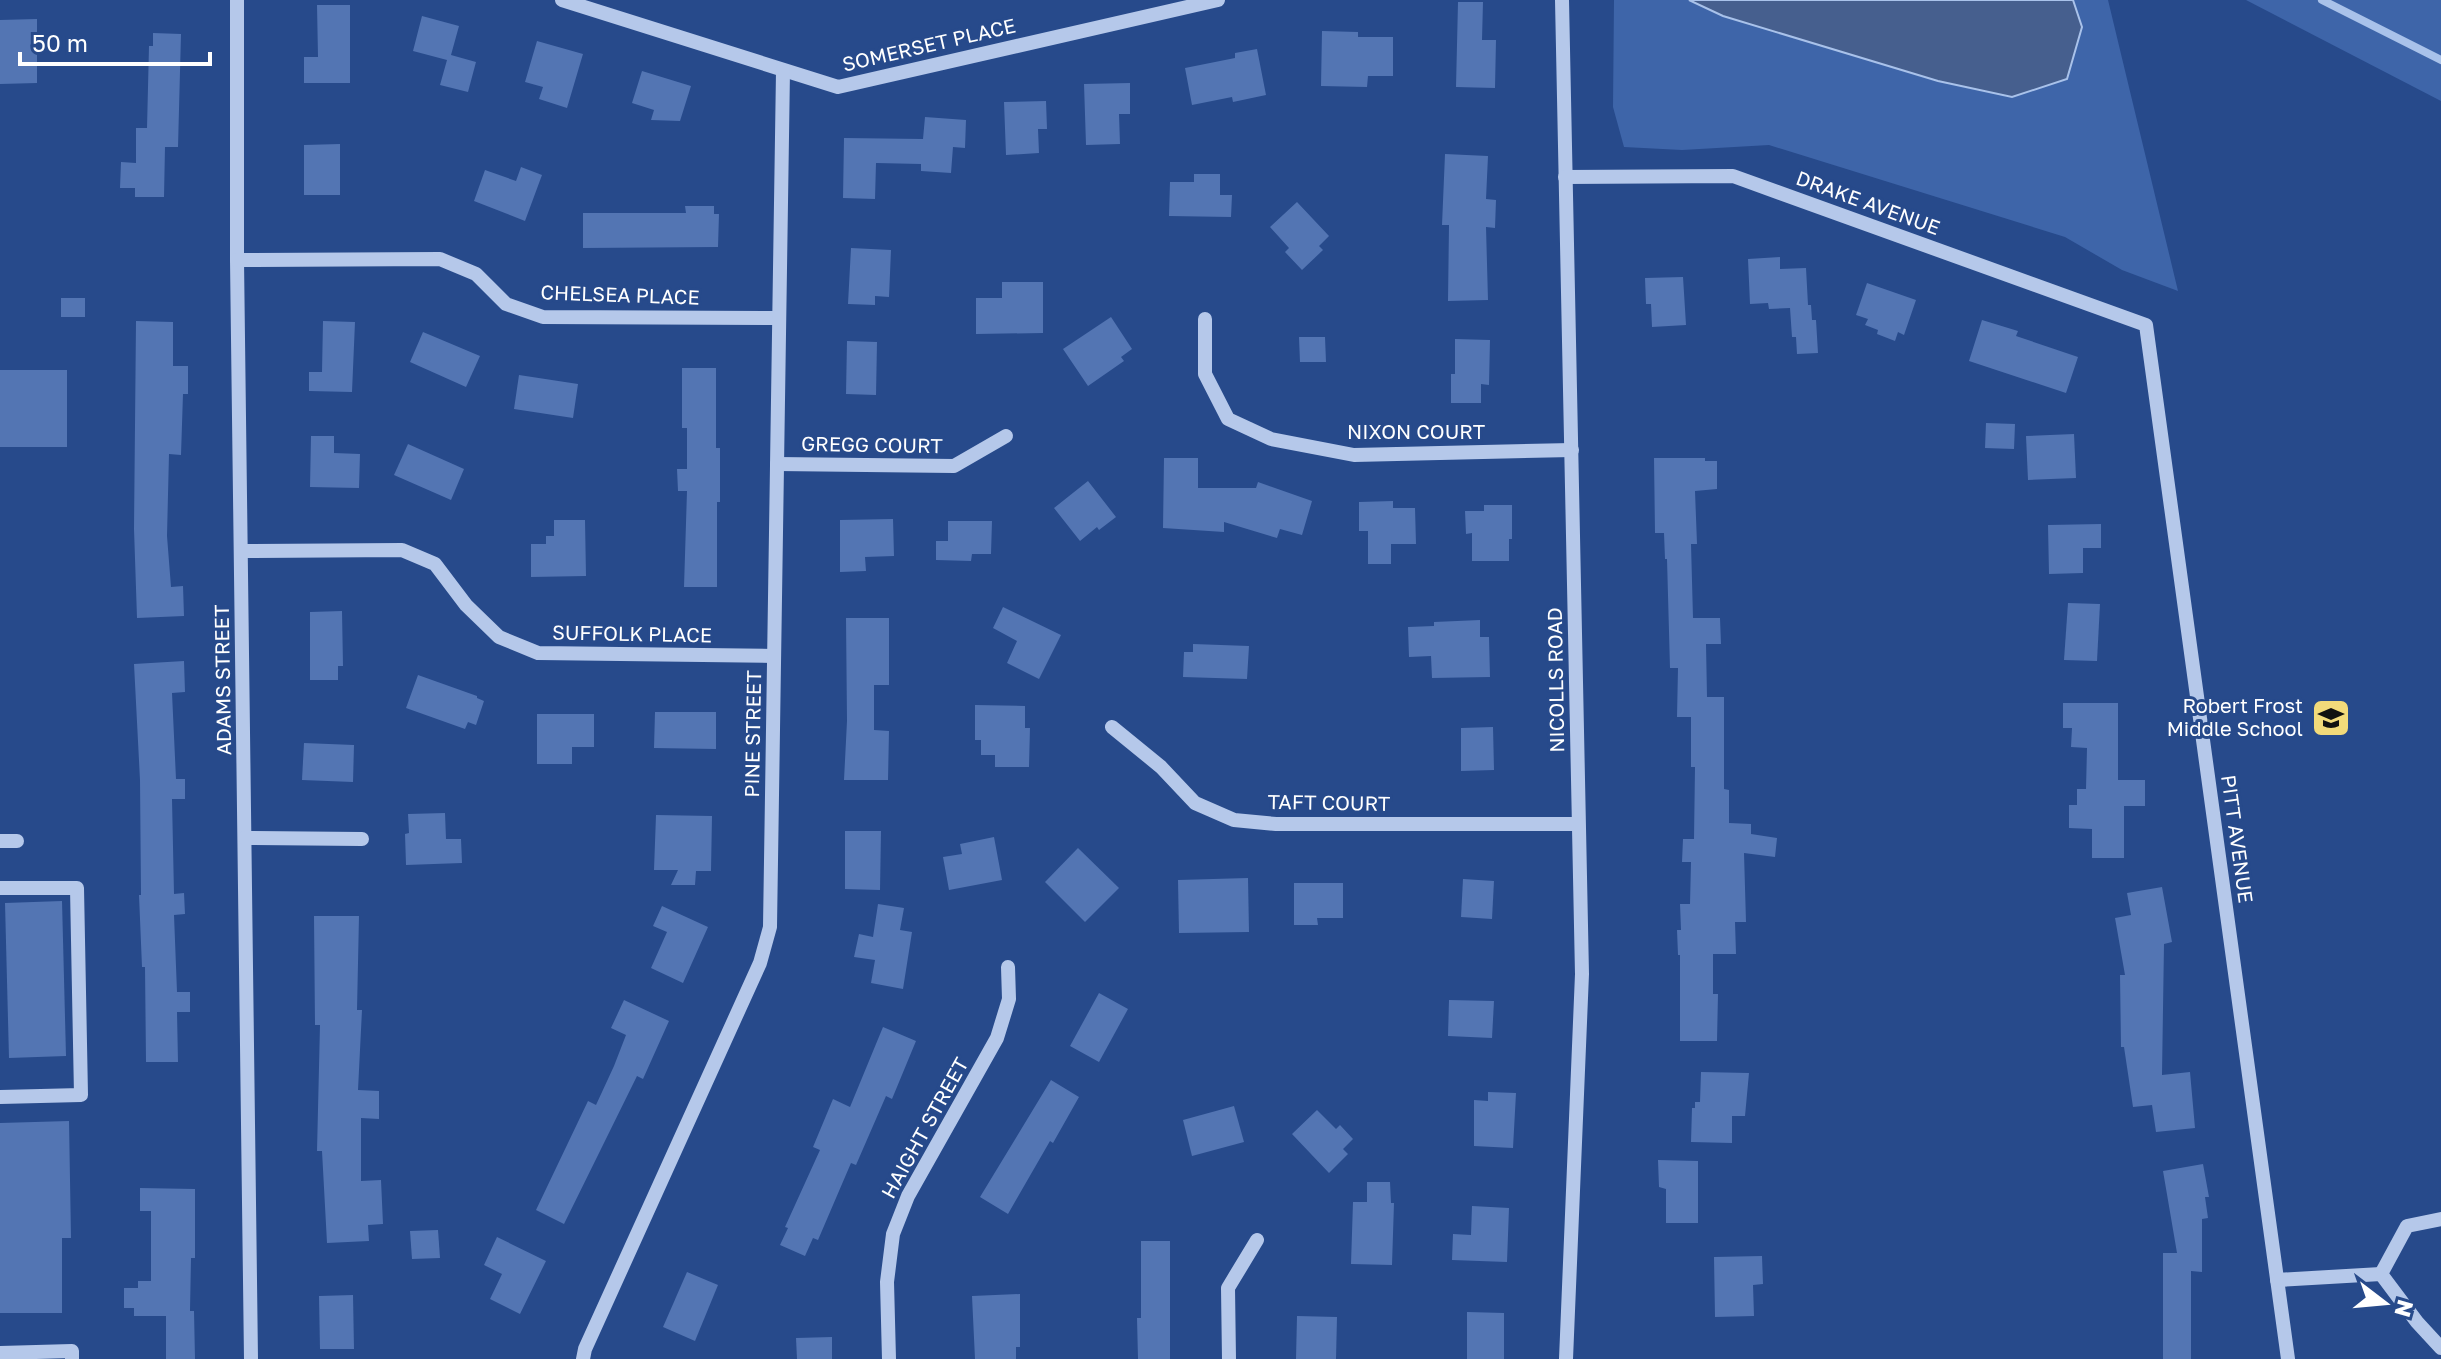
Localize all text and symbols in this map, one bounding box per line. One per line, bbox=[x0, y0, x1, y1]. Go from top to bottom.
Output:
street label: SOMERSET PLACE bbox=[840, 12, 1018, 76]
scale bar bbox=[20, 16, 210, 66]
text: 50 m bbox=[32, 28, 88, 57]
street label: DRAKE AVENUE bbox=[1793, 165, 1943, 239]
street label: CHELSEA PLACE bbox=[540, 279, 700, 309]
street label: NIXON COURT bbox=[1347, 419, 1485, 443]
street label: GREGG COURT bbox=[801, 431, 943, 457]
street label: ADAMS STREET bbox=[209, 604, 235, 756]
street label: NICOLLS ROAD bbox=[1542, 607, 1568, 753]
street label: SUFFOLK PLACE bbox=[552, 620, 712, 646]
street label: PINE STREET bbox=[739, 670, 765, 798]
place label: Robert Frost Middle School bbox=[2167, 693, 2303, 740]
school or university icon: Robert Frost Middle School bbox=[2310, 697, 2352, 739]
street label: PITT AVENUE bbox=[2217, 773, 2259, 904]
street label: TAFT COURT bbox=[1267, 789, 1391, 815]
street label: HAIGHT STREET bbox=[876, 1053, 973, 1202]
north arrow bbox=[2345, 1263, 2425, 1343]
text: N bbox=[2389, 1297, 2420, 1320]

